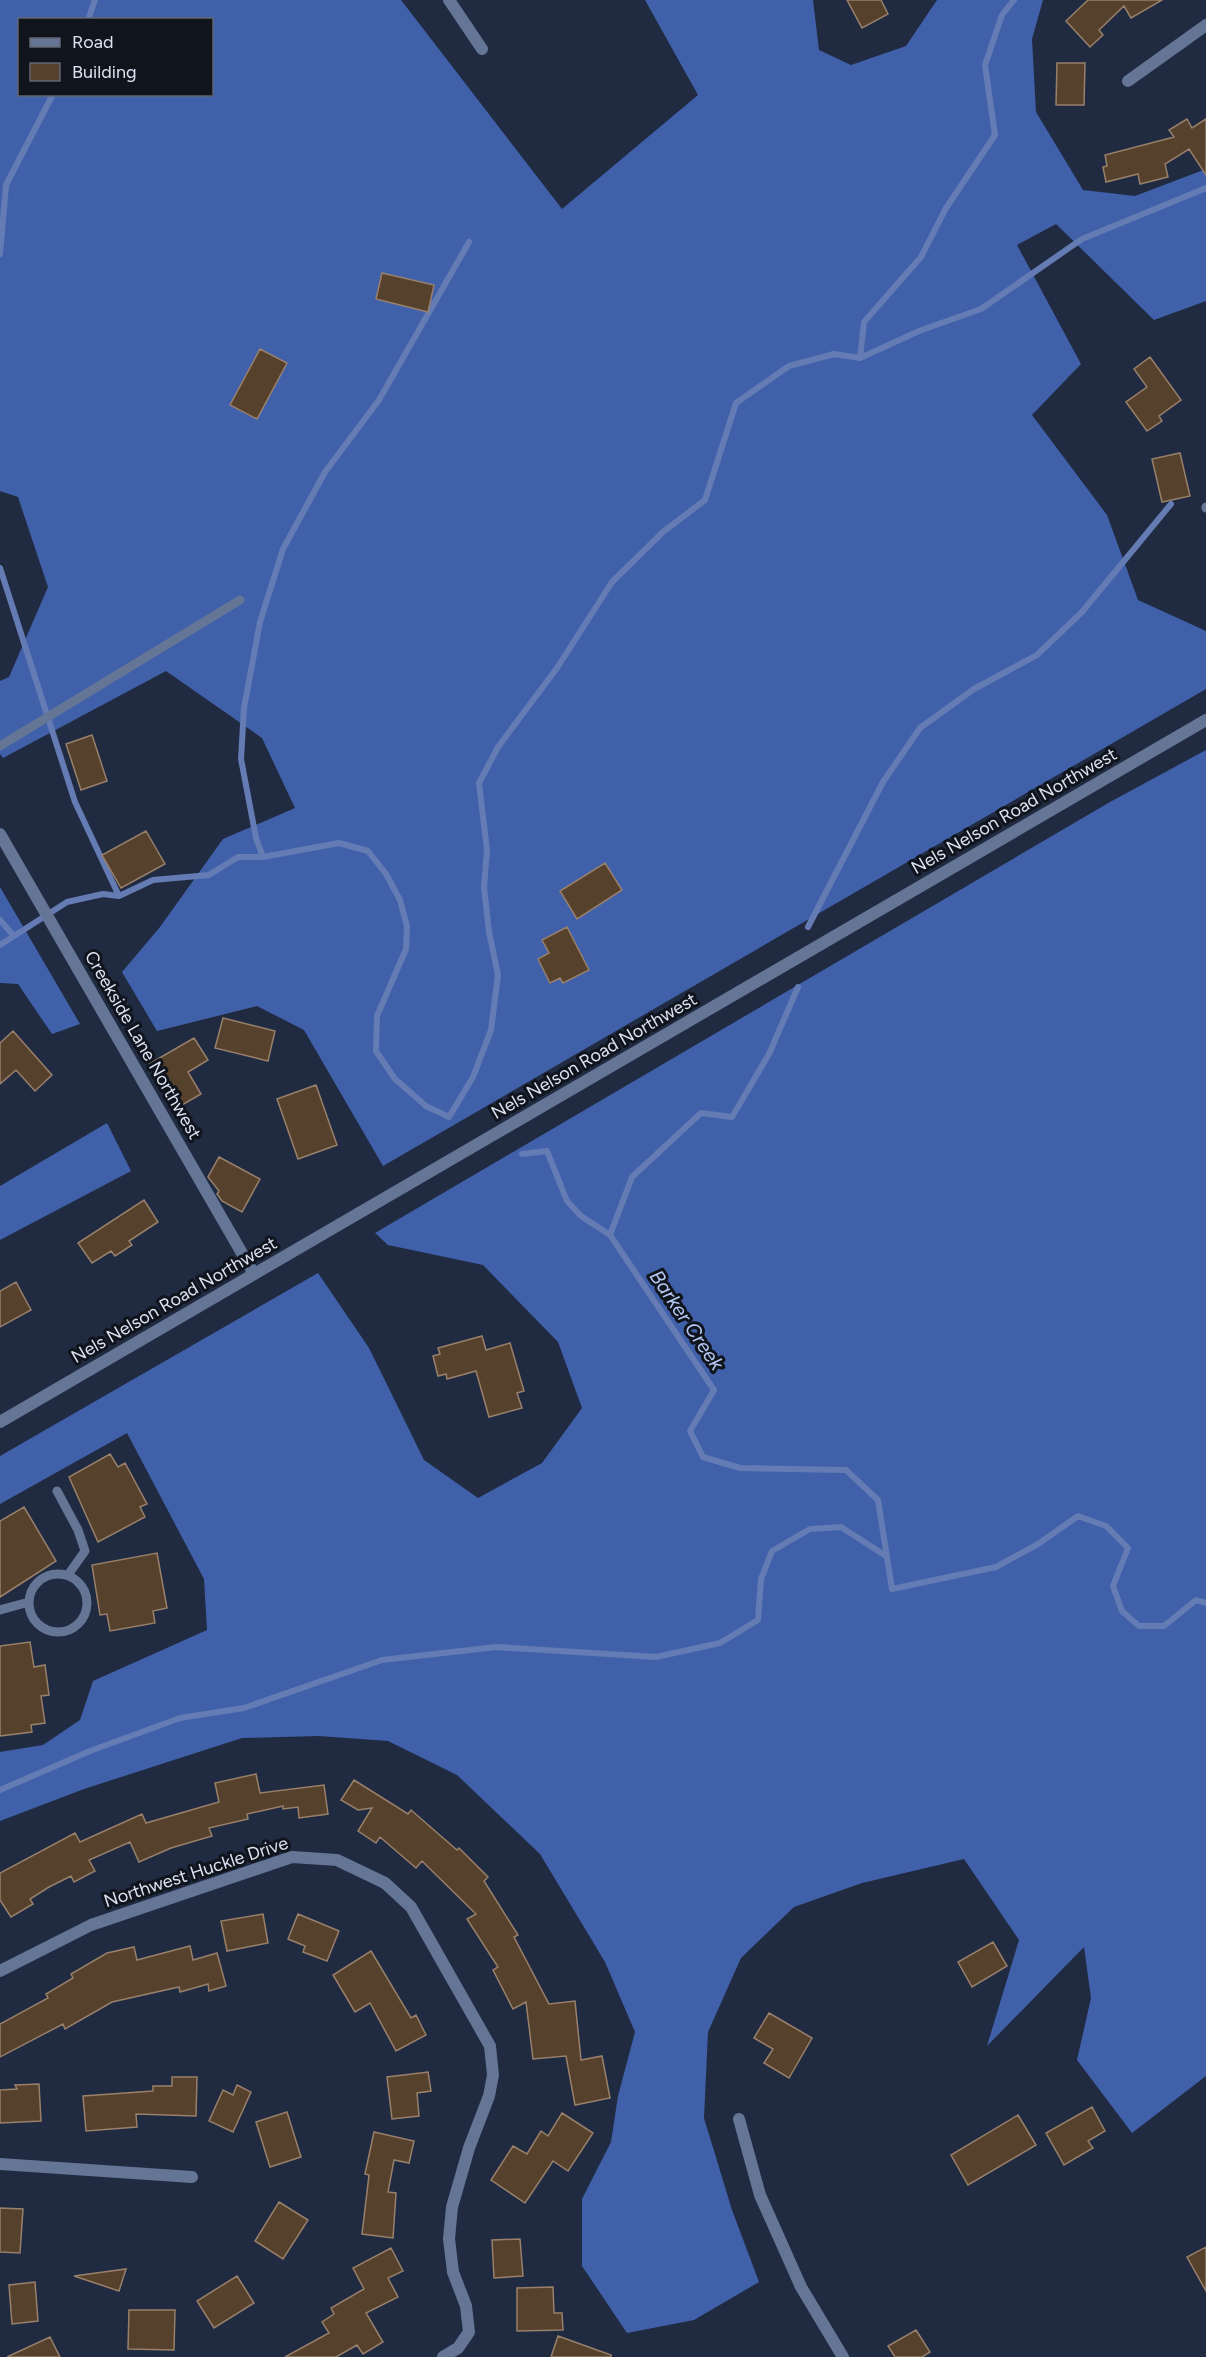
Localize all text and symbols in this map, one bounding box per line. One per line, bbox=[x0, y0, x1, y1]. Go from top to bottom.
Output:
legend bbox=[18, 18, 213, 96]
text: Road bbox=[72, 31, 113, 53]
text: Building bbox=[72, 61, 137, 83]
street label: Nels Nelson Road Northwest bbox=[907, 743, 1121, 879]
street label: Creekside Lane Northwest bbox=[80, 947, 206, 1143]
street label: Nels Nelson Road Northwest bbox=[487, 988, 701, 1124]
street label: Nels Nelson Road Northwest bbox=[67, 1232, 281, 1368]
water label: Barker Creek bbox=[645, 1265, 730, 1376]
street label: Northwest Huckle Drive bbox=[101, 1832, 291, 1912]

